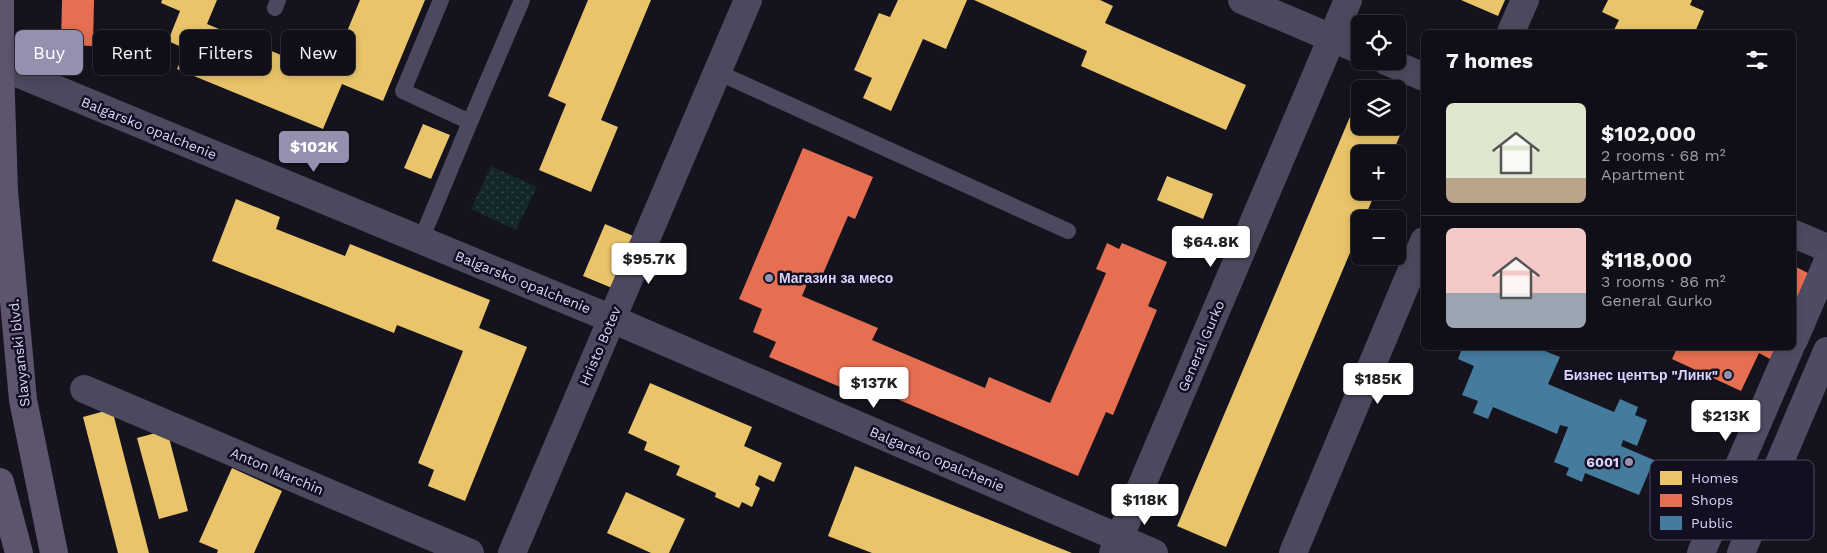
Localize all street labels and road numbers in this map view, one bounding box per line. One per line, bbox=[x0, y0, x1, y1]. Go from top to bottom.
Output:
street label: Balgarsko opalchenie bbox=[79, 93, 219, 163]
street label: Balgarsko opalchenie bbox=[453, 247, 593, 317]
street label: Slavyanski blvd. bbox=[5, 298, 33, 408]
street label: General Gurko bbox=[1175, 298, 1227, 394]
street label: Hristo Botev bbox=[576, 303, 624, 388]
street label: Balgarsko opalchenie bbox=[867, 423, 1007, 495]
street label: Anton Marchin bbox=[228, 444, 326, 498]

